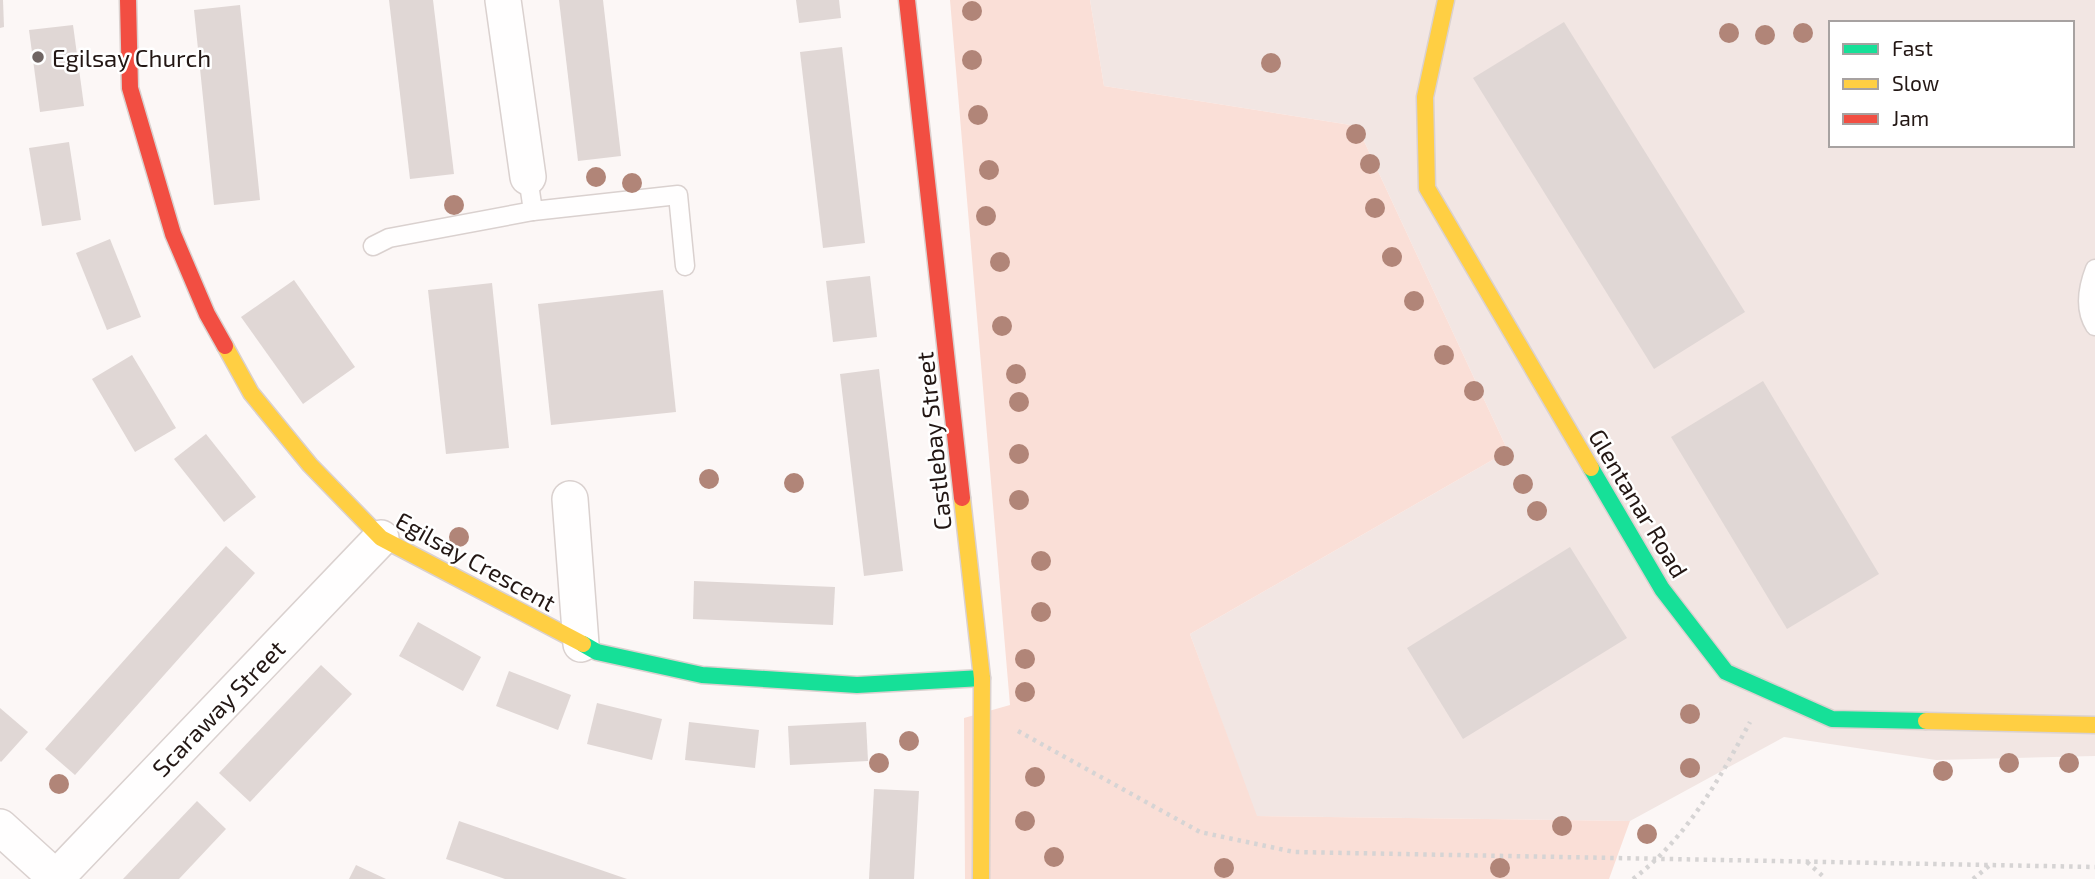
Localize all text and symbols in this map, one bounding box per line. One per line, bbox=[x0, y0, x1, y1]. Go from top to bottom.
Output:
legend bbox=[1829, 21, 2074, 147]
text: Fast bbox=[1892, 35, 1933, 60]
place label: Egilsay Church bbox=[52, 43, 211, 72]
marker: Egilsay Church bbox=[30, 49, 46, 65]
text: Slow bbox=[1892, 70, 1939, 95]
text: Jam bbox=[1892, 105, 1929, 130]
street label: Castlebay Street bbox=[909, 350, 957, 532]
street label: Glentanar Road bbox=[1583, 423, 1695, 583]
street label: Egilsay Crescent bbox=[391, 505, 561, 617]
street label: Scaraway Street bbox=[146, 634, 290, 782]

